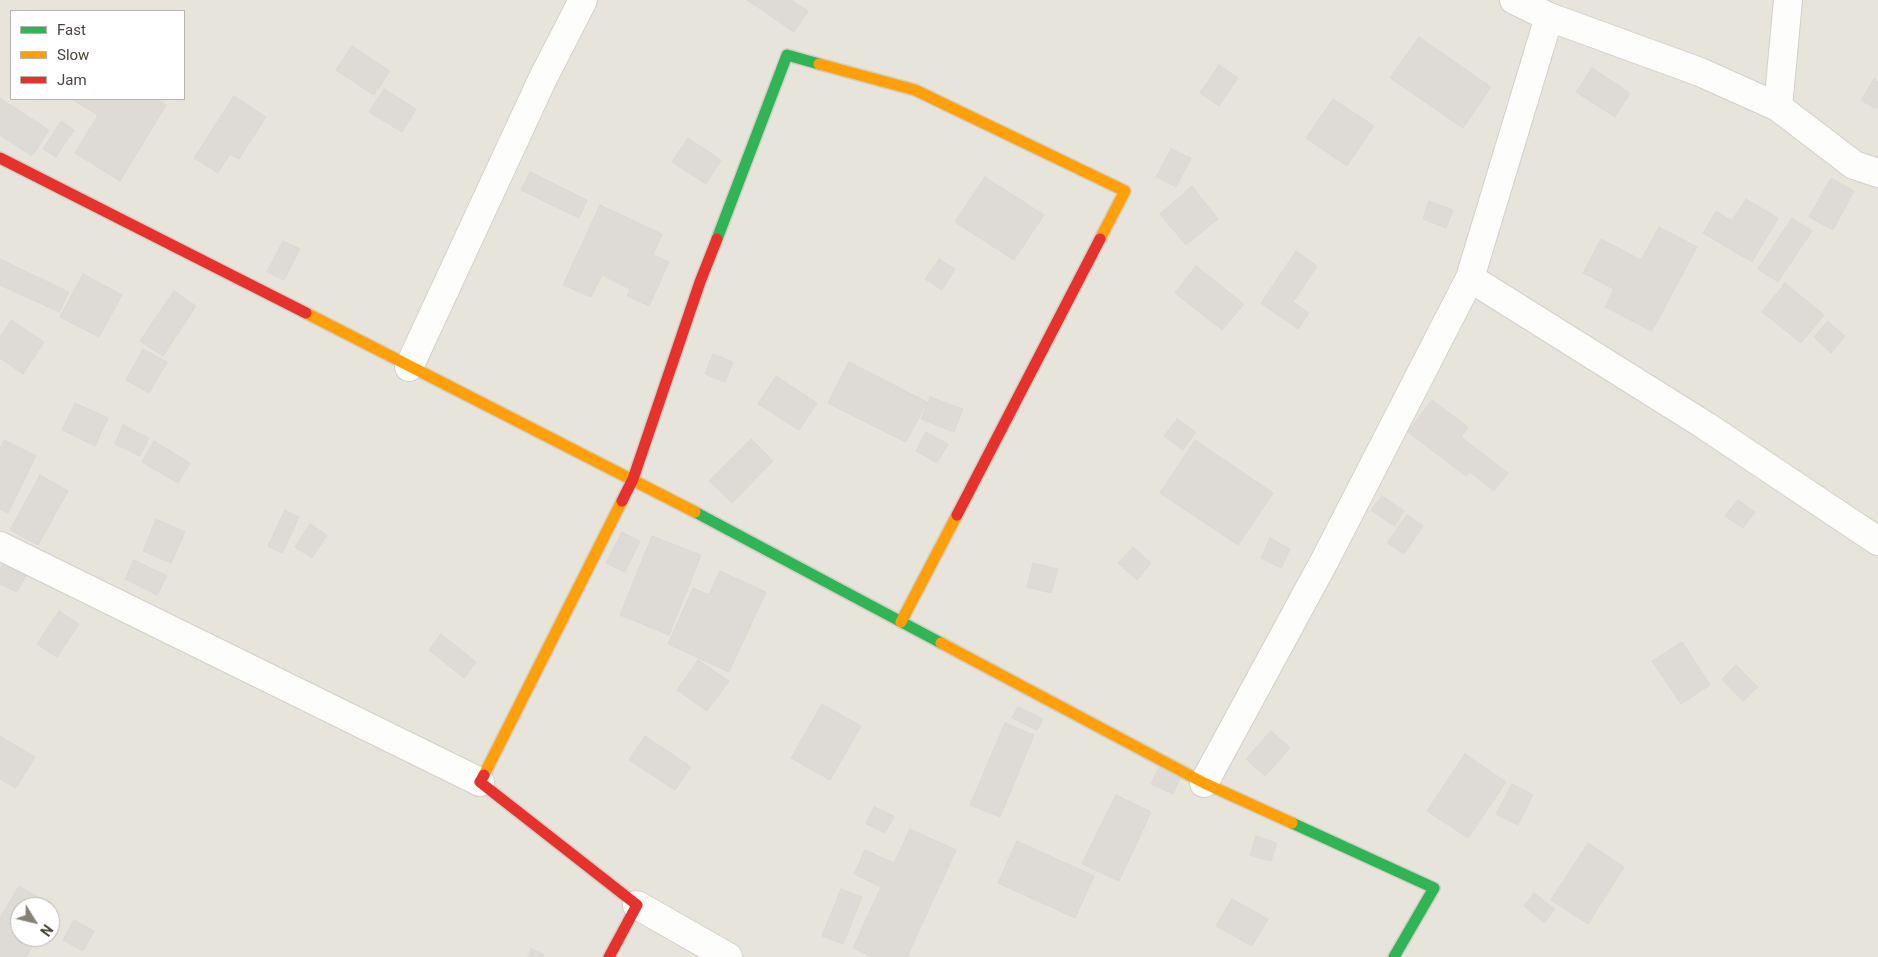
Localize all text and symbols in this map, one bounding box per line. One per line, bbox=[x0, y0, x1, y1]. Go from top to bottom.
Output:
legend bbox=[10, 10, 185, 100]
text: Fast bbox=[57, 21, 86, 39]
text: Slow bbox=[57, 46, 89, 64]
text: Jam bbox=[57, 71, 87, 89]
north arrow bbox=[10, 897, 60, 947]
text: N bbox=[37, 922, 56, 939]

